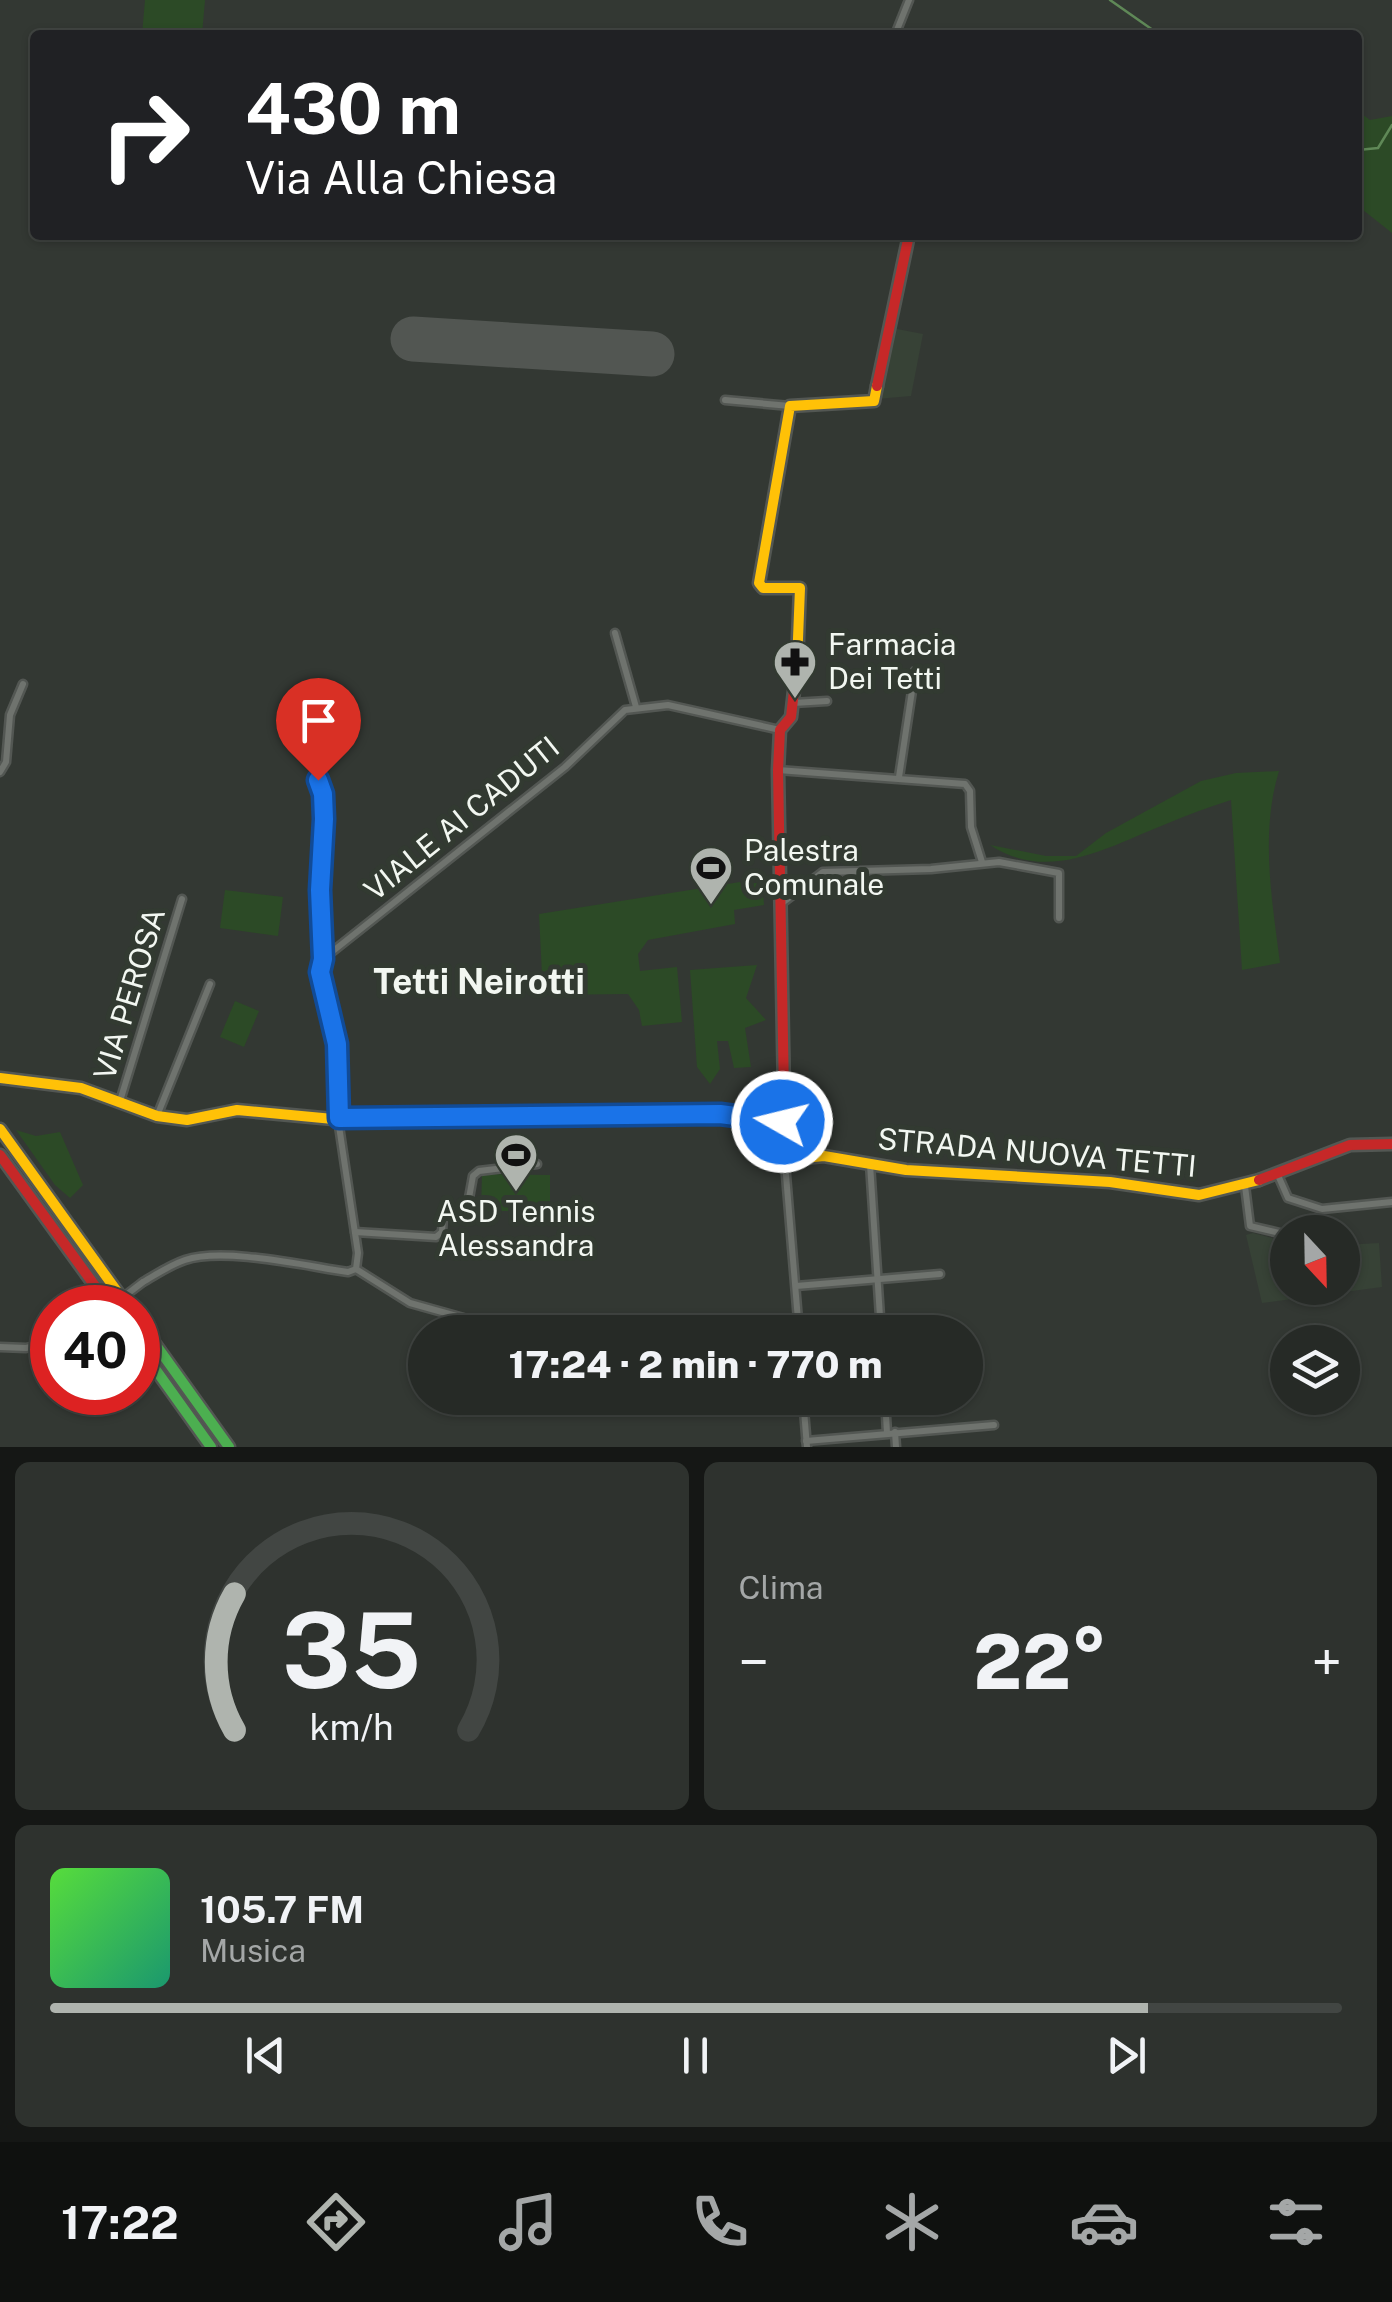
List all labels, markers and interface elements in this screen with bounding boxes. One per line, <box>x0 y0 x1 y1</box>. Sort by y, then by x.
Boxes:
text: 430 m <box>245 67 461 150</box>
icon: right <box>80 70 210 200</box>
text: Via Alla Chiesa <box>245 151 558 204</box>
place label: Farmacia Dei Tetti <box>828 626 956 696</box>
pharmacy icon: Farmacia Dei Tetti <box>772 639 818 700</box>
pin <box>276 678 361 781</box>
icon: arrive <box>291 693 346 748</box>
street label: VIALE AI CADUTI <box>357 729 566 908</box>
place label: Palestra Comunale <box>744 832 884 902</box>
sports icon: Palestra Comunale <box>688 845 734 906</box>
street label: VIA PEROSA <box>86 903 172 1084</box>
district label: Tetti Neirotti <box>373 961 585 1002</box>
position arrow <box>730 1070 834 1174</box>
street label: STRADA NUOVA TETTI <box>876 1120 1198 1184</box>
sports icon: ASD Tennis Alessandra <box>493 1132 539 1193</box>
place label: ASD Tennis Alessandra <box>437 1193 595 1263</box>
north arrow <box>1270 1215 1360 1305</box>
map controls <box>1270 1215 1360 1415</box>
speed limit sign: 40 <box>30 1285 160 1415</box>
button: layers <box>1270 1325 1360 1415</box>
text: 17:24 · 2 min · 770 m <box>509 1342 882 1387</box>
text: Clima <box>739 1569 824 1606</box>
text: 35 <box>282 1589 421 1711</box>
text: 22° <box>973 1618 1107 1706</box>
text: − <box>739 1630 769 1694</box>
text: + <box>1312 1630 1342 1694</box>
text: km/h <box>310 1706 394 1748</box>
text: 105.7 FM <box>200 1887 364 1932</box>
text: Musica <box>200 1932 306 1969</box>
icon: previous <box>238 2028 293 2083</box>
icon: pause <box>668 2028 723 2083</box>
icon: next <box>1099 2028 1154 2083</box>
icon: directions <box>301 2187 371 2257</box>
icon: music <box>493 2187 563 2257</box>
icon: phone <box>685 2187 755 2257</box>
icon: climate <box>877 2187 947 2257</box>
icon: car <box>1069 2187 1139 2257</box>
icon: filters <box>1261 2187 1331 2257</box>
text: 17:22 <box>61 2196 179 2249</box>

